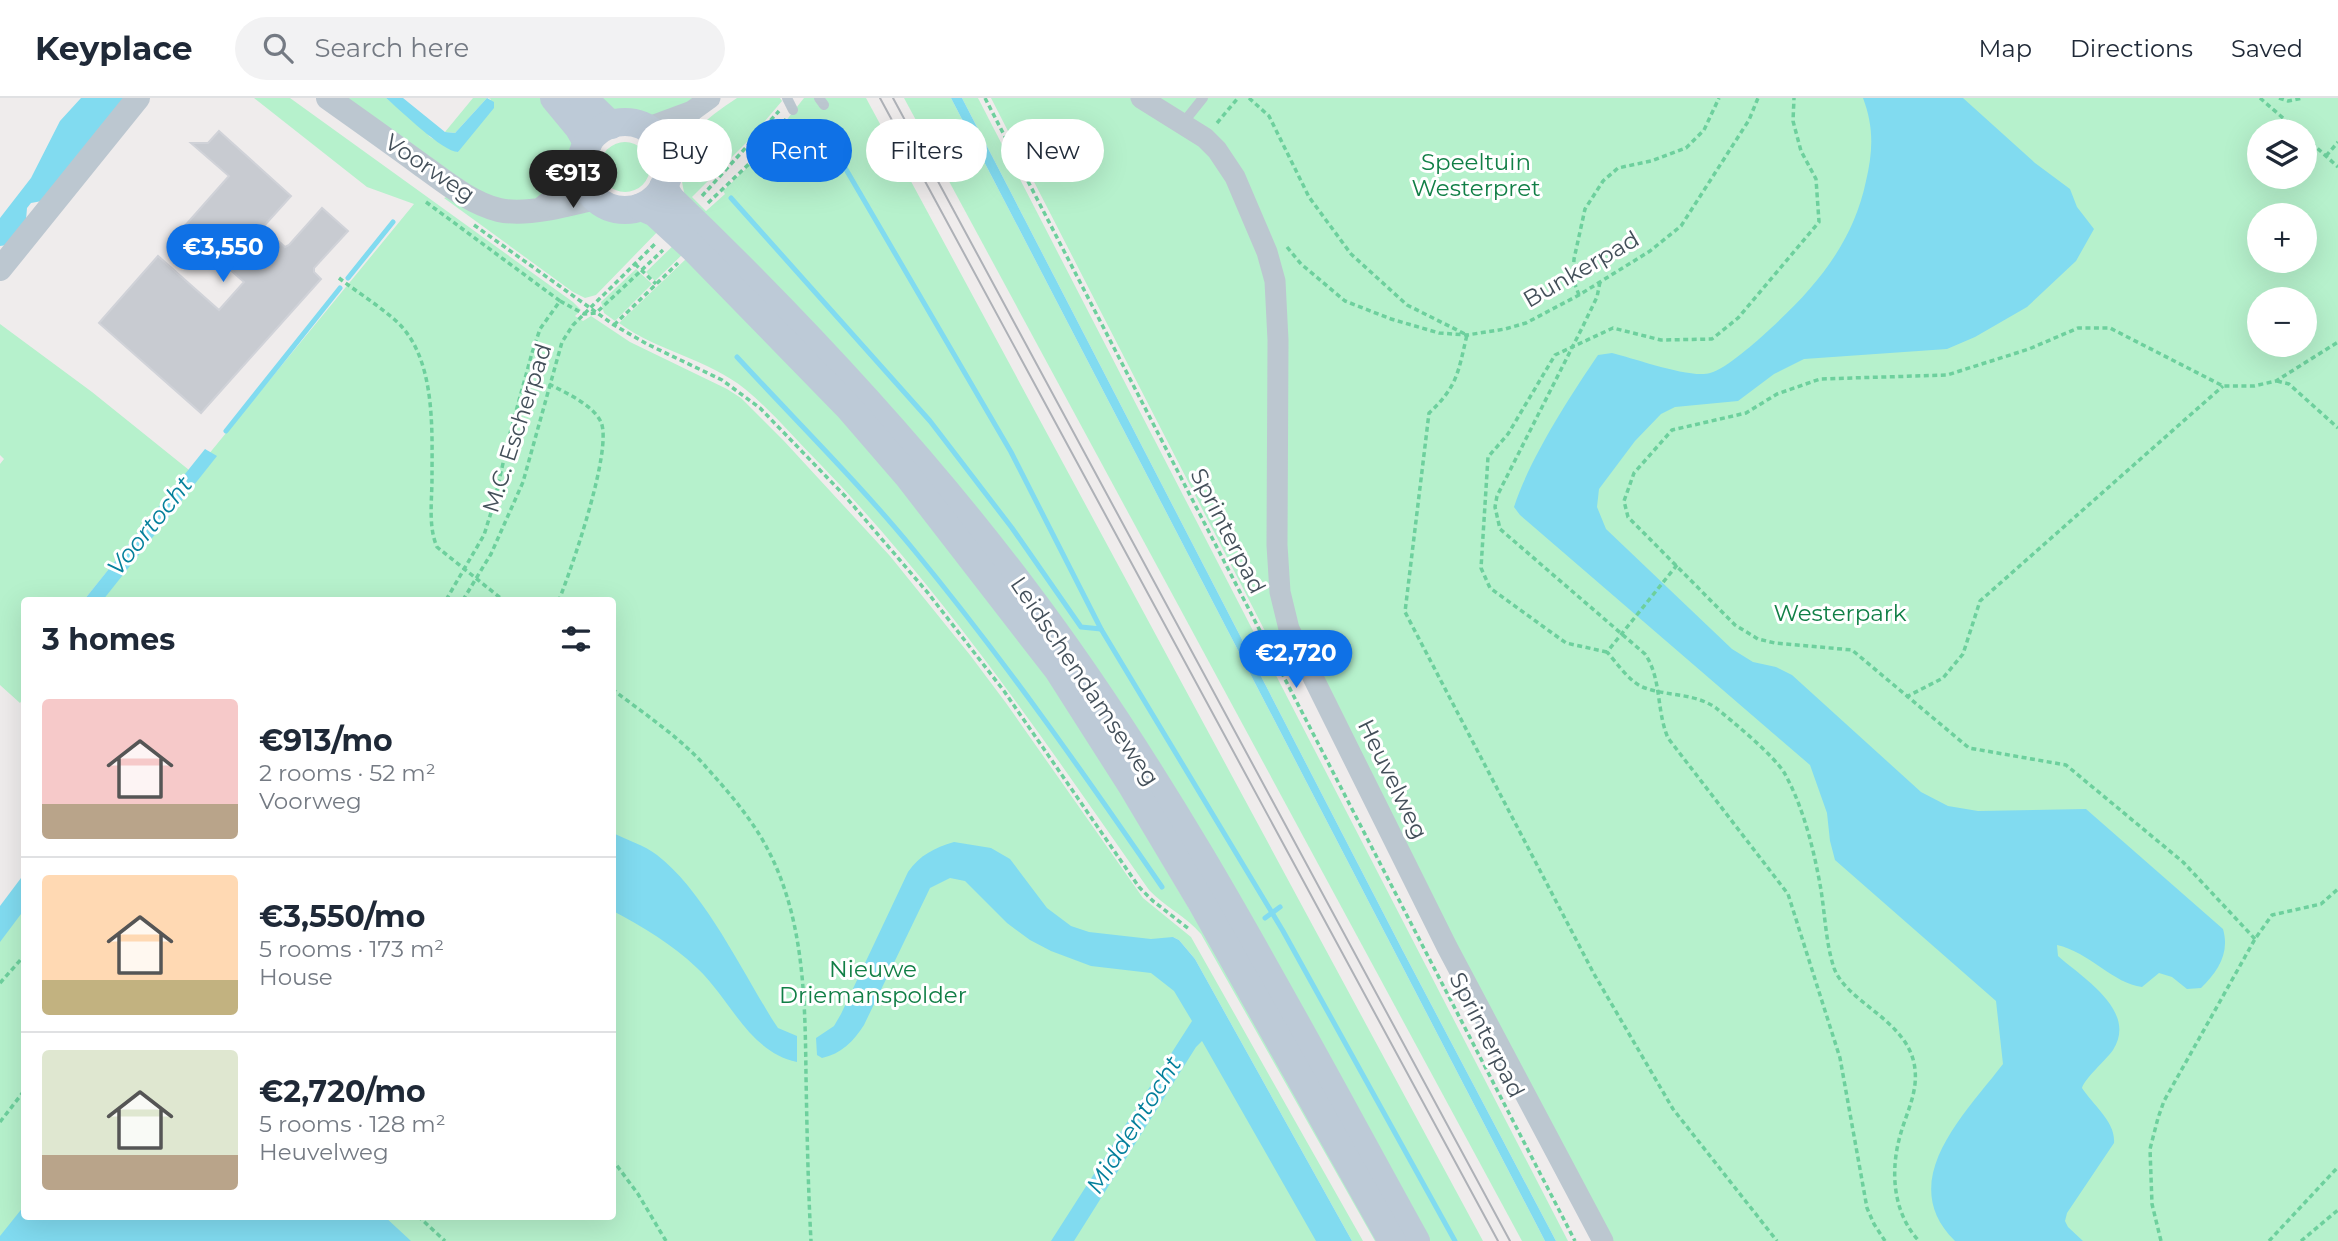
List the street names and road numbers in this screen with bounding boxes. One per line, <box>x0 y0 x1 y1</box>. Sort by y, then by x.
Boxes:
street label: Voorweg <box>380 128 480 208</box>
street label: Bunkerpad <box>1518 225 1644 313</box>
street label: M.C. Escherpad <box>476 340 558 516</box>
street label: Sprinterpad <box>1184 464 1272 598</box>
street label: Leidschendamseweg <box>1005 571 1165 791</box>
street label: Heuvelweg <box>1352 715 1434 843</box>
street label: Sprinterpad <box>1443 968 1531 1102</box>

